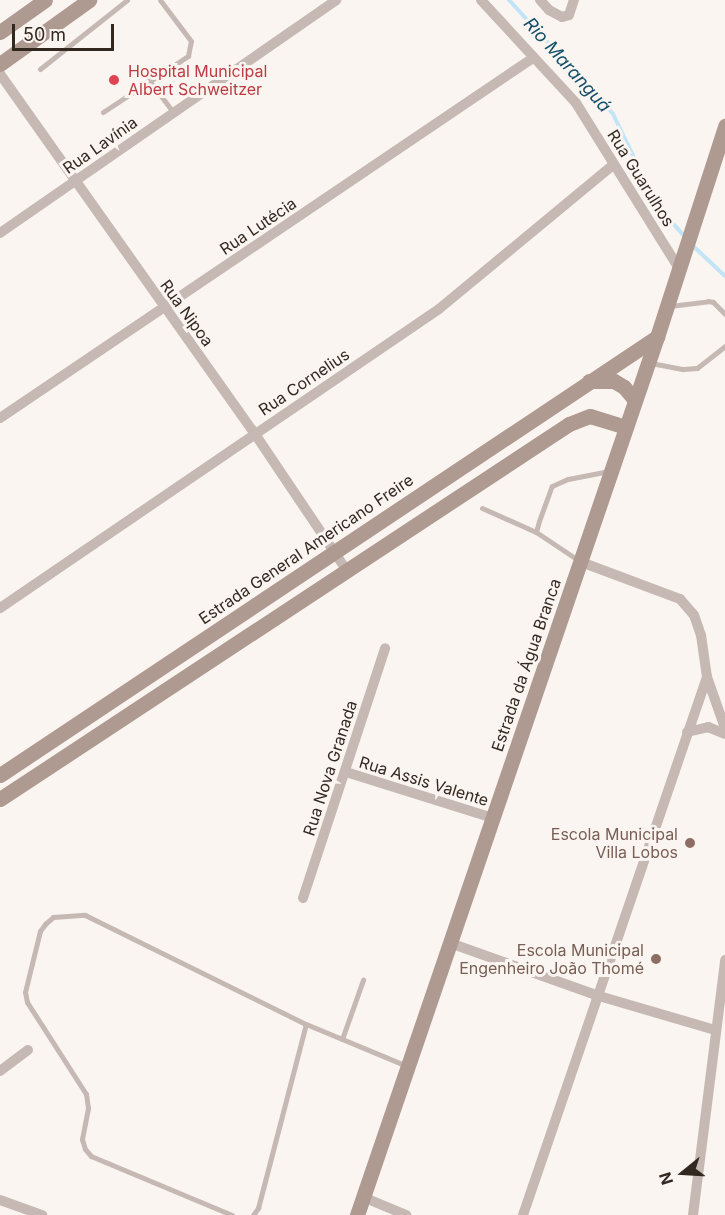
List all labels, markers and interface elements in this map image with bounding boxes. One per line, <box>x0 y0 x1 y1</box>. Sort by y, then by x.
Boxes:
scale bar <box>15 12 117 50</box>
water label: Rio Maranguá <box>519 13 615 117</box>
text: 50 m <box>23 24 66 45</box>
place label: Hospital Municipal Albert Schweitzer <box>128 61 267 99</box>
marker: Hospital Municipal Albert Schweitzer <box>105 71 123 89</box>
street label: Rua Lavínia <box>59 112 141 178</box>
street label: Rua Guarulhos <box>604 126 678 230</box>
street label: Rua Lutécia <box>216 193 300 259</box>
street label: Rua Nipoa <box>156 276 218 350</box>
street label: Rua Cornelius <box>255 345 353 419</box>
street label: Estrada General Americano Freire <box>195 470 417 628</box>
street label: Estrada da Água Branca <box>487 576 565 754</box>
street label: Rua Nova Granada <box>299 698 361 838</box>
street label: Rua Assis Valente <box>357 752 491 810</box>
place label: Escola Municipal Villa Lobos <box>551 824 678 862</box>
marker: Escola Municipal Villa Lobos <box>683 836 697 850</box>
place label: Escola Municipal Engenheiro João Thomé <box>459 940 644 978</box>
marker: Escola Municipal Engenheiro João Thomé <box>649 952 663 966</box>
north arrow <box>653 1143 713 1203</box>
text: N <box>654 1170 677 1187</box>

